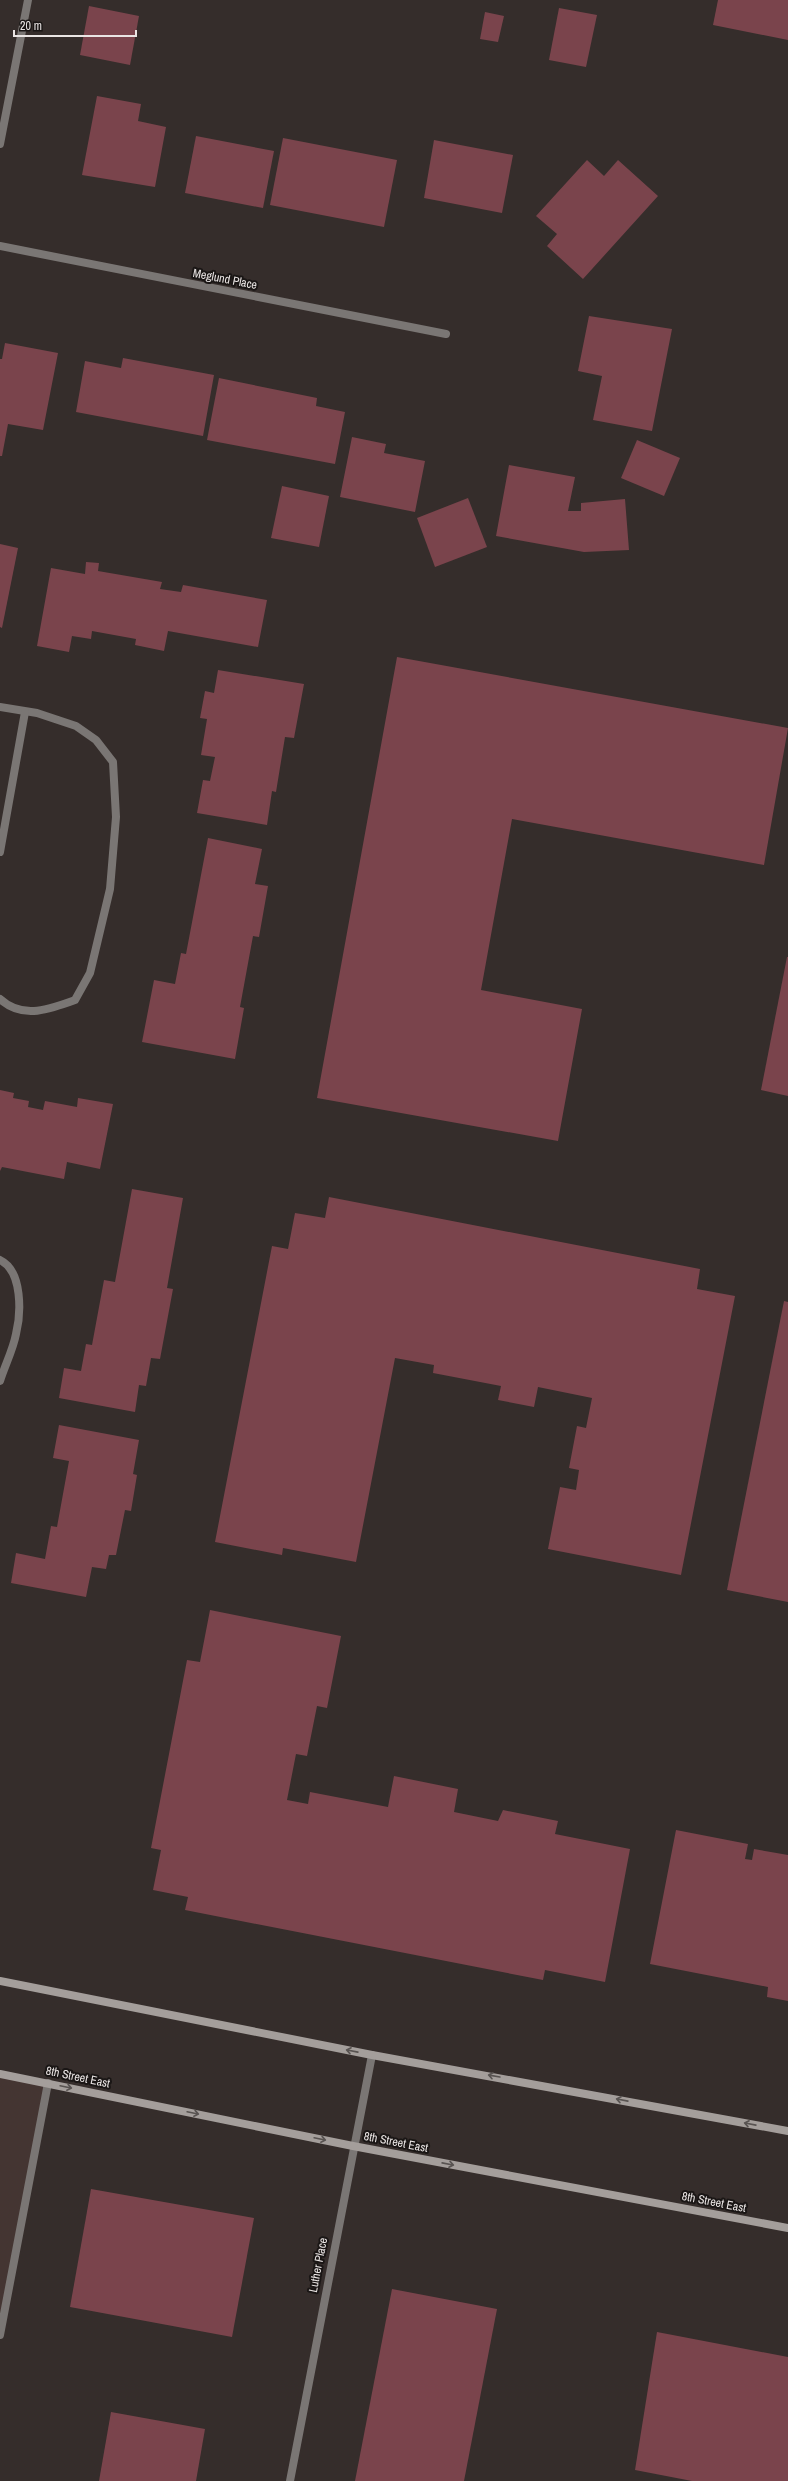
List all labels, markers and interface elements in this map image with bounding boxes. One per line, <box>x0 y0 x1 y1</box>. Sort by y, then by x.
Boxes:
scale bar <box>14 12 136 38</box>
text: 20 m <box>20 18 42 34</box>
street label: Meglund Place <box>192 265 258 293</box>
one-way arrow <box>346 2046 359 2054</box>
street label: 8th Street East <box>44 2062 112 2092</box>
one-way arrow <box>488 2072 501 2080</box>
one-way arrow <box>59 2083 72 2091</box>
one-way arrow <box>616 2095 629 2103</box>
one-way arrow <box>186 2109 199 2117</box>
one-way arrow <box>744 2120 757 2128</box>
street label: 8th Street East <box>363 2128 430 2156</box>
one-way arrow <box>314 2136 327 2144</box>
one-way arrow <box>441 2160 454 2168</box>
street label: 8th Street East <box>681 2188 748 2216</box>
street label: Luther Place <box>305 2236 331 2294</box>

